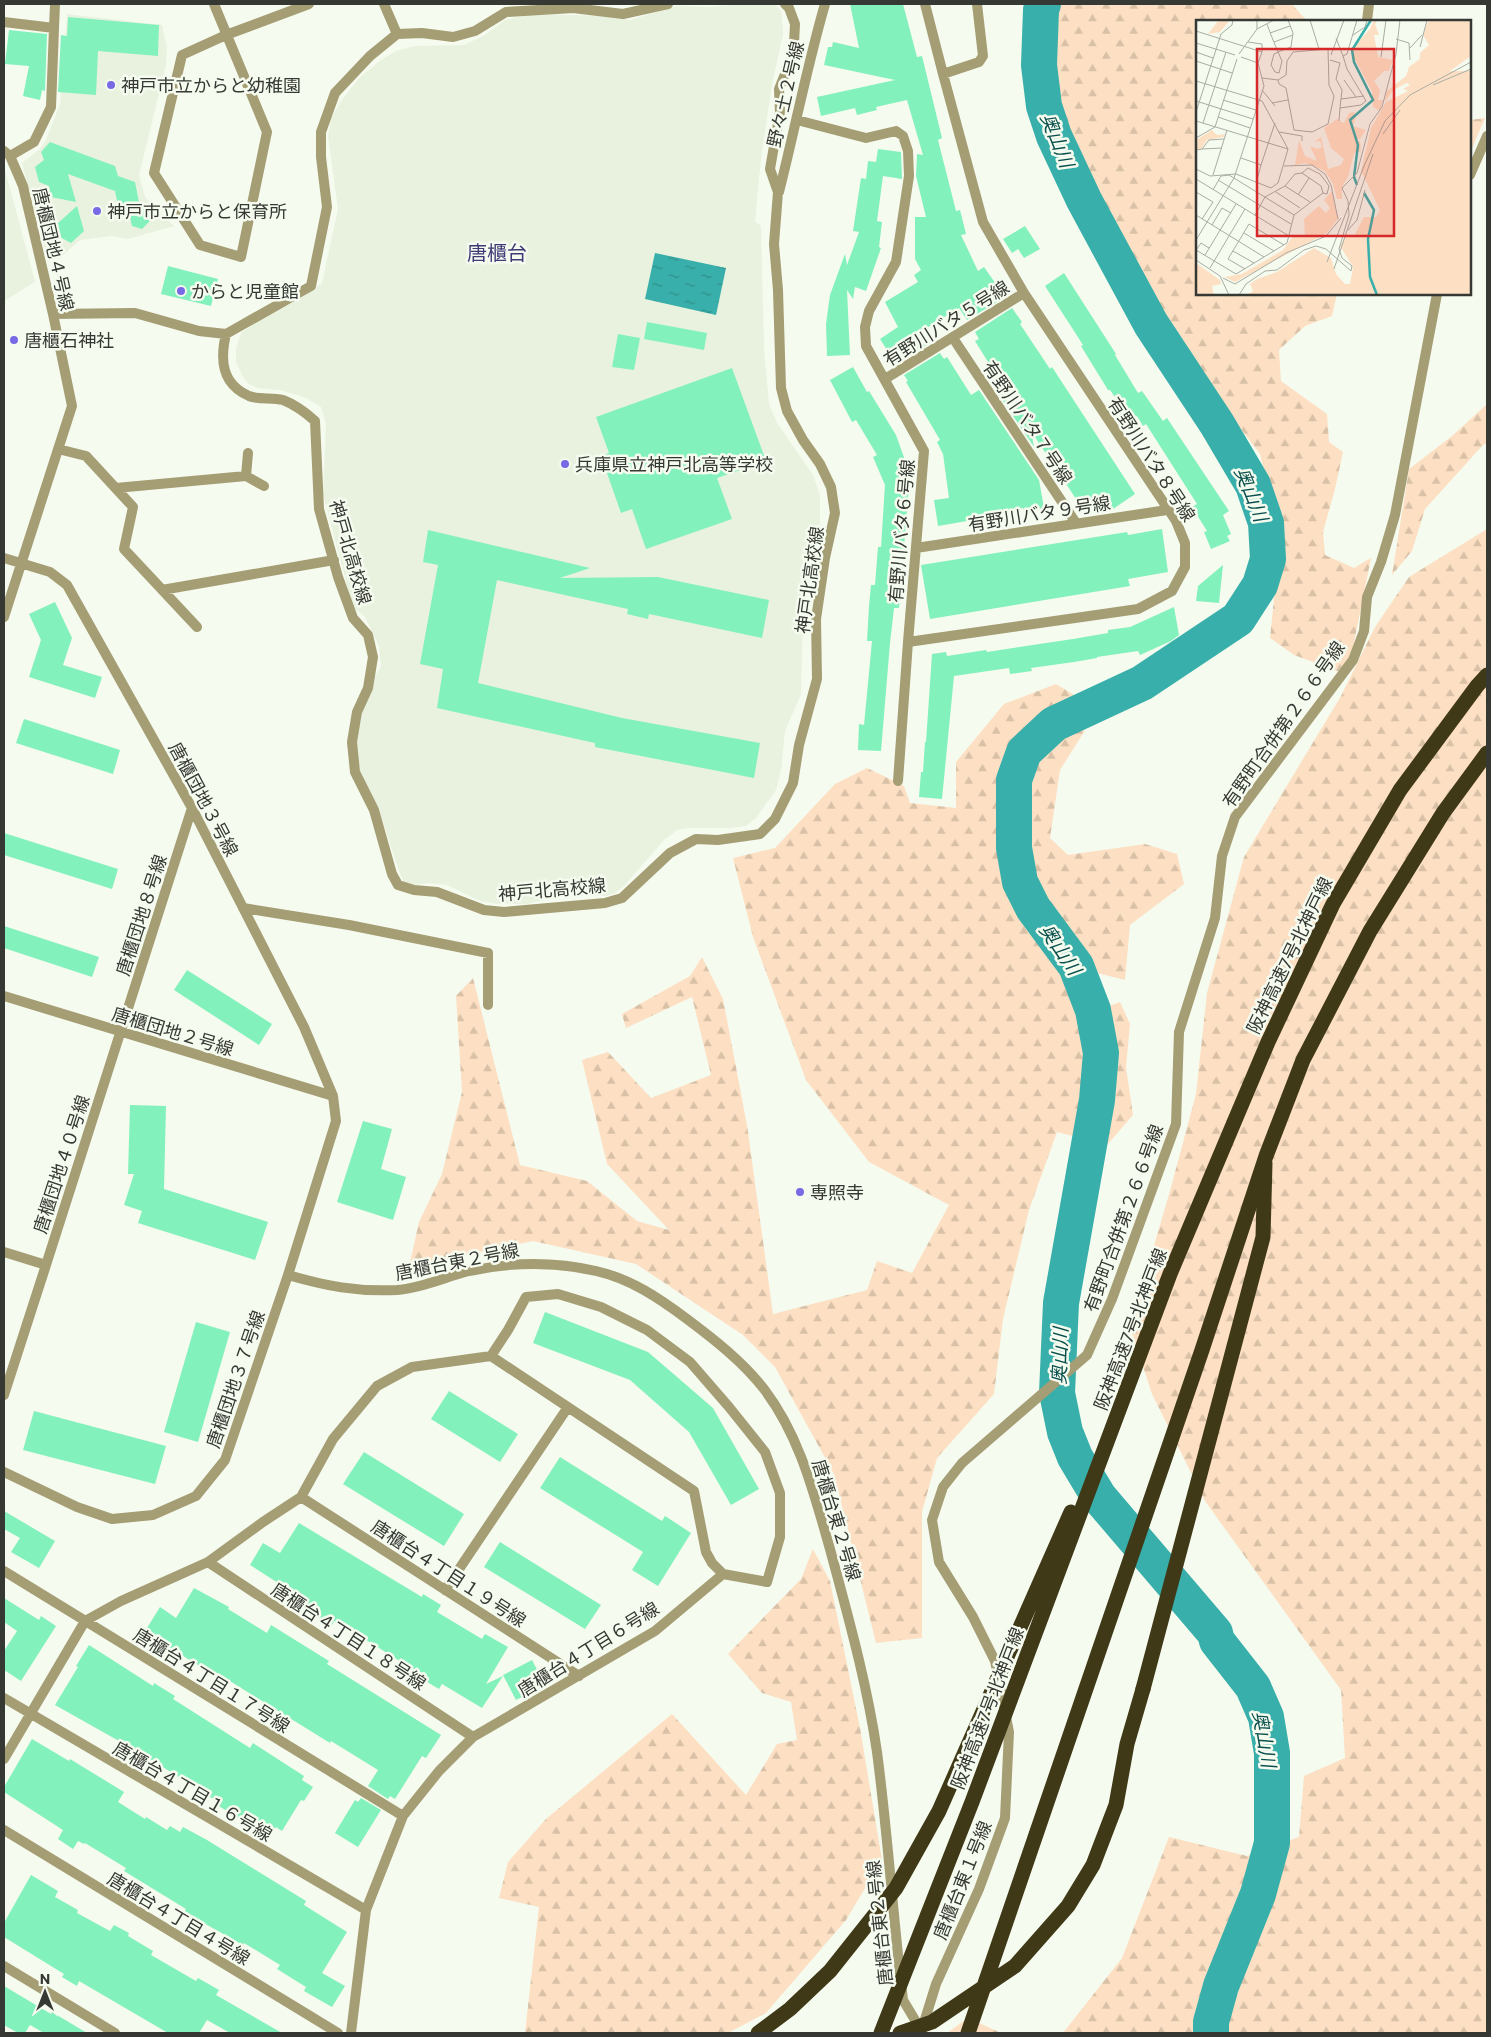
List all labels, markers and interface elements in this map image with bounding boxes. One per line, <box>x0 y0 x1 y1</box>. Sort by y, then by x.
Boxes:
inset map <box>1196 20 1471 295</box>
street label: 野々土２号線 <box>762 39 808 149</box>
place label: 神戸市立からと幼稚園 <box>121 74 301 96</box>
marker: 神戸市立からと幼稚園 <box>105 79 117 91</box>
water label: 奥山川 <box>1037 109 1080 173</box>
street label: 唐櫃団地４号線 <box>29 185 79 313</box>
place label: 神戸市立からと保育所 <box>107 200 287 222</box>
marker: 神戸市立からと保育所 <box>91 205 103 217</box>
district label: 唐櫃台 <box>467 240 527 264</box>
street label: 有野川バタ５号線 <box>879 276 1013 370</box>
place label: からと児童館 <box>191 280 299 302</box>
marker: からと児童館 <box>175 285 187 297</box>
place label: 唐櫃石神社 <box>24 329 114 351</box>
marker: 唐櫃石神社 <box>8 334 20 346</box>
street label: 有野川バタ７号線 <box>979 356 1077 488</box>
street label: 有野川バタ８号線 <box>1104 393 1200 525</box>
place label: 兵庫県立神戸北高等学校 <box>575 453 773 475</box>
marker: 兵庫県立神戸北高等学校 <box>559 458 571 470</box>
street label: 有野川バタ６号線 <box>884 458 918 604</box>
water label: 奥山川 <box>1231 463 1274 527</box>
street label: 有野川バタ９号線 <box>966 491 1112 535</box>
street label: 神戸北高校線 <box>326 497 376 607</box>
street label: 神戸北高校線 <box>791 525 827 635</box>
street label: 有野町合併第２６６号線 <box>1217 637 1349 811</box>
street label: 唐櫃団地３号線 <box>165 738 243 860</box>
street label: 唐櫃団地８号線 <box>111 852 171 978</box>
street label: 神戸北高校線 <box>497 873 607 905</box>
street label: 阪神高速7号北神戸線 <box>1242 873 1336 1037</box>
water label: 奥山川 <box>1036 919 1088 981</box>
street label: 唐櫃団地２号線 <box>110 1002 236 1060</box>
street label: 唐櫃団地４０号線 <box>28 1092 94 1236</box>
street label: 有野町合併第２６６号線 <box>1079 1121 1167 1315</box>
place label: 専照寺 <box>810 1181 864 1203</box>
marker: 専照寺 <box>794 1186 806 1198</box>
street label: 唐櫃台東２号線 <box>393 1238 521 1284</box>
street label: 阪神高速7号北神戸線 <box>1089 1245 1171 1413</box>
street label: 唐櫃団地３７号線 <box>201 1307 269 1451</box>
water label: 奥山川 <box>1047 1325 1072 1385</box>
street label: 唐櫃台東２号線 <box>808 1457 866 1583</box>
street label: 唐櫃台４丁目１９号線 <box>368 1515 530 1631</box>
street label: 唐櫃台４丁目１８号線 <box>268 1578 430 1694</box>
street label: 唐櫃台４丁目６号線 <box>513 1597 663 1701</box>
street label: 唐櫃台４丁目１７号線 <box>130 1623 294 1737</box>
street label: 阪神高速7号北神戸線 <box>946 1624 1028 1792</box>
water label: 奥山川 <box>1249 1709 1282 1771</box>
street label: 唐櫃台４丁目１６号線 <box>110 1736 276 1846</box>
street label: 唐櫃台東１号線 <box>928 1817 996 1943</box>
street label: 唐櫃台東２号線 <box>861 1859 897 1987</box>
street label: 唐櫃台４丁目４号線 <box>104 1867 254 1969</box>
north arrow <box>20 1967 70 2017</box>
text: N <box>40 1970 50 1987</box>

